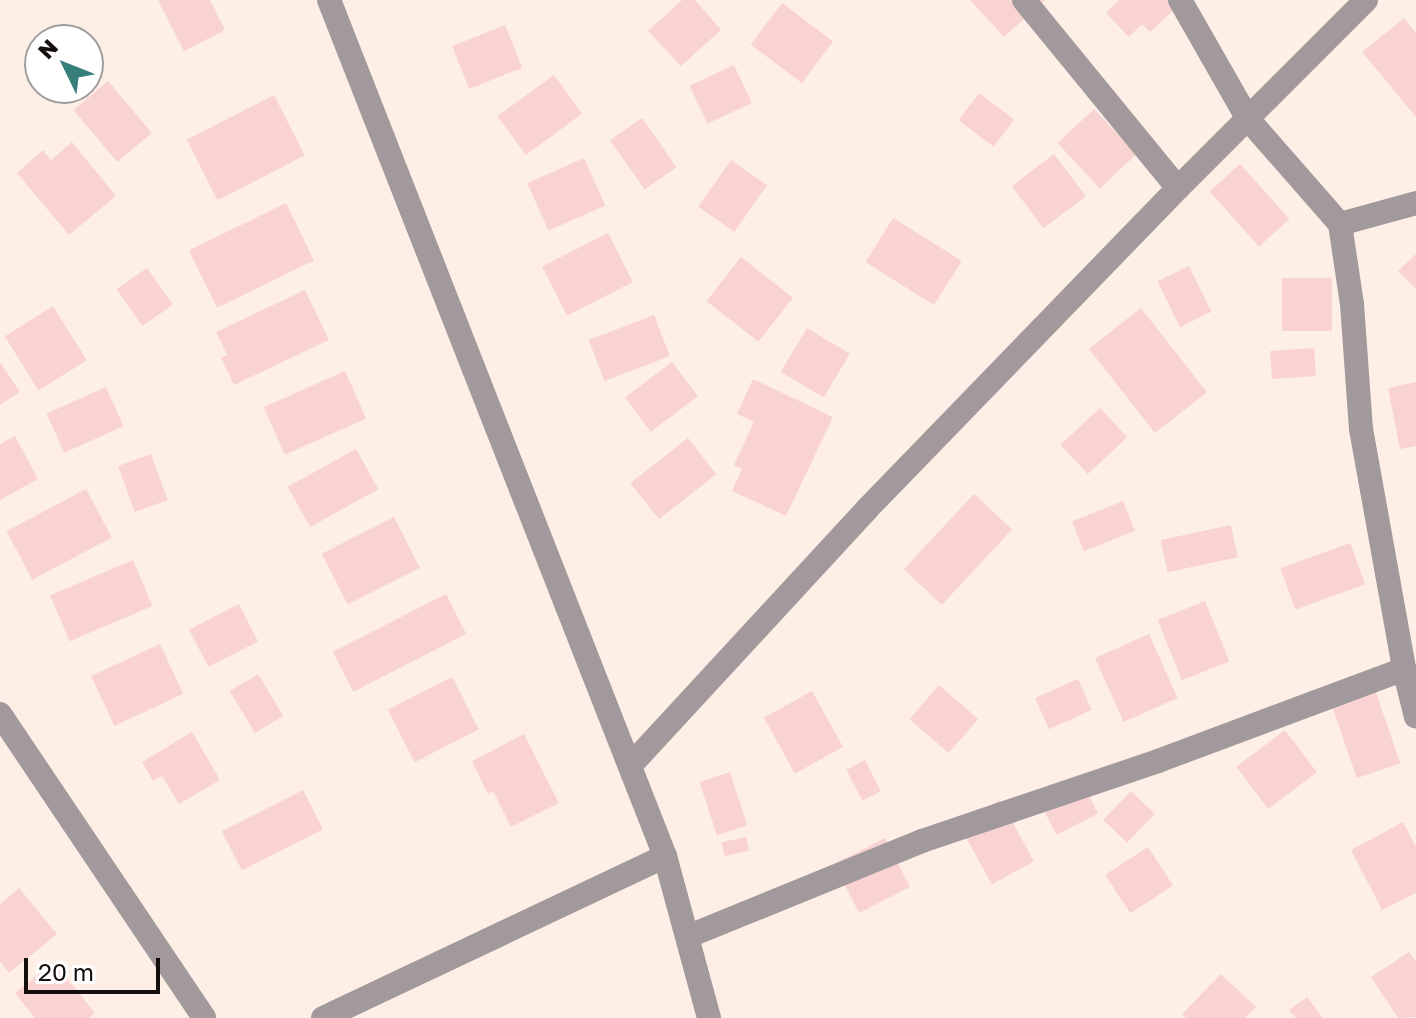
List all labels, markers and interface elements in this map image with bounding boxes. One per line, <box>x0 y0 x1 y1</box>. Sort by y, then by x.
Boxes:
north arrow <box>24 24 104 104</box>
text: N <box>32 33 63 64</box>
scale bar <box>28 942 164 992</box>
text: 20 m <box>38 957 94 986</box>

